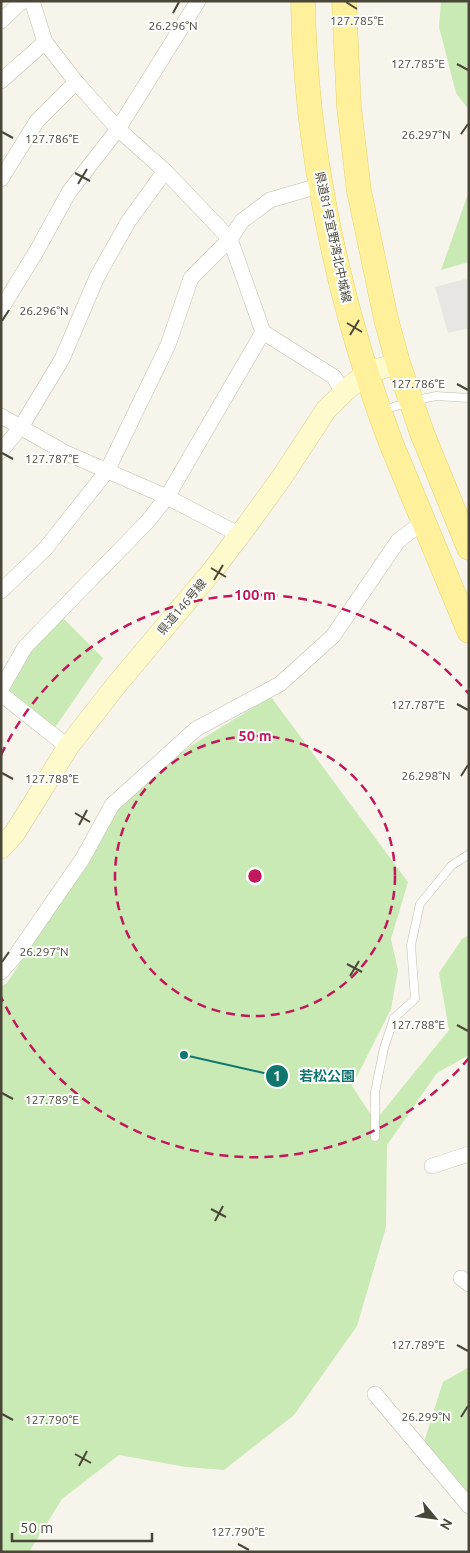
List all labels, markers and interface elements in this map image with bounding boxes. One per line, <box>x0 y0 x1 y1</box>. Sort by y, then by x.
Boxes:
text: 127.785°E <box>330 14 384 27</box>
text: 26.296°N <box>148 19 198 32</box>
text: 127.785°E <box>391 57 445 70</box>
text: 26.297°N <box>401 128 451 141</box>
text: 127.786°E <box>25 132 79 145</box>
street label: 県道81号宜野湾北中城線 <box>313 170 354 304</box>
text: 26.296°N <box>19 304 69 317</box>
text: 127.786°E <box>391 377 445 390</box>
text: 127.787°E <box>25 452 79 465</box>
street label: 県道146号線 <box>155 576 209 637</box>
text: 100 m <box>234 586 276 603</box>
text: 127.787°E <box>391 698 445 711</box>
text: 50 m <box>238 727 272 744</box>
text: 26.298°N <box>401 769 451 782</box>
text: 127.788°E <box>25 772 79 785</box>
centre of rings <box>246 867 264 885</box>
text: 26.297°N <box>19 945 69 958</box>
text: 127.788°E <box>391 1018 445 1031</box>
callout: 若松公園 <box>264 1061 365 1090</box>
text: 1 <box>273 1067 281 1084</box>
text: 若松公園 <box>299 1068 355 1084</box>
text: 127.789°E <box>25 1093 79 1106</box>
text: 127.789°E <box>391 1338 445 1351</box>
text: 26.299°N <box>401 1410 451 1423</box>
text: 127.790°E <box>25 1413 79 1426</box>
north arrow <box>410 1493 460 1543</box>
scale bar <box>12 1510 152 1542</box>
text: N <box>437 1516 456 1533</box>
text: 50 m <box>20 1519 53 1536</box>
text: 127.790°E <box>211 1525 265 1538</box>

